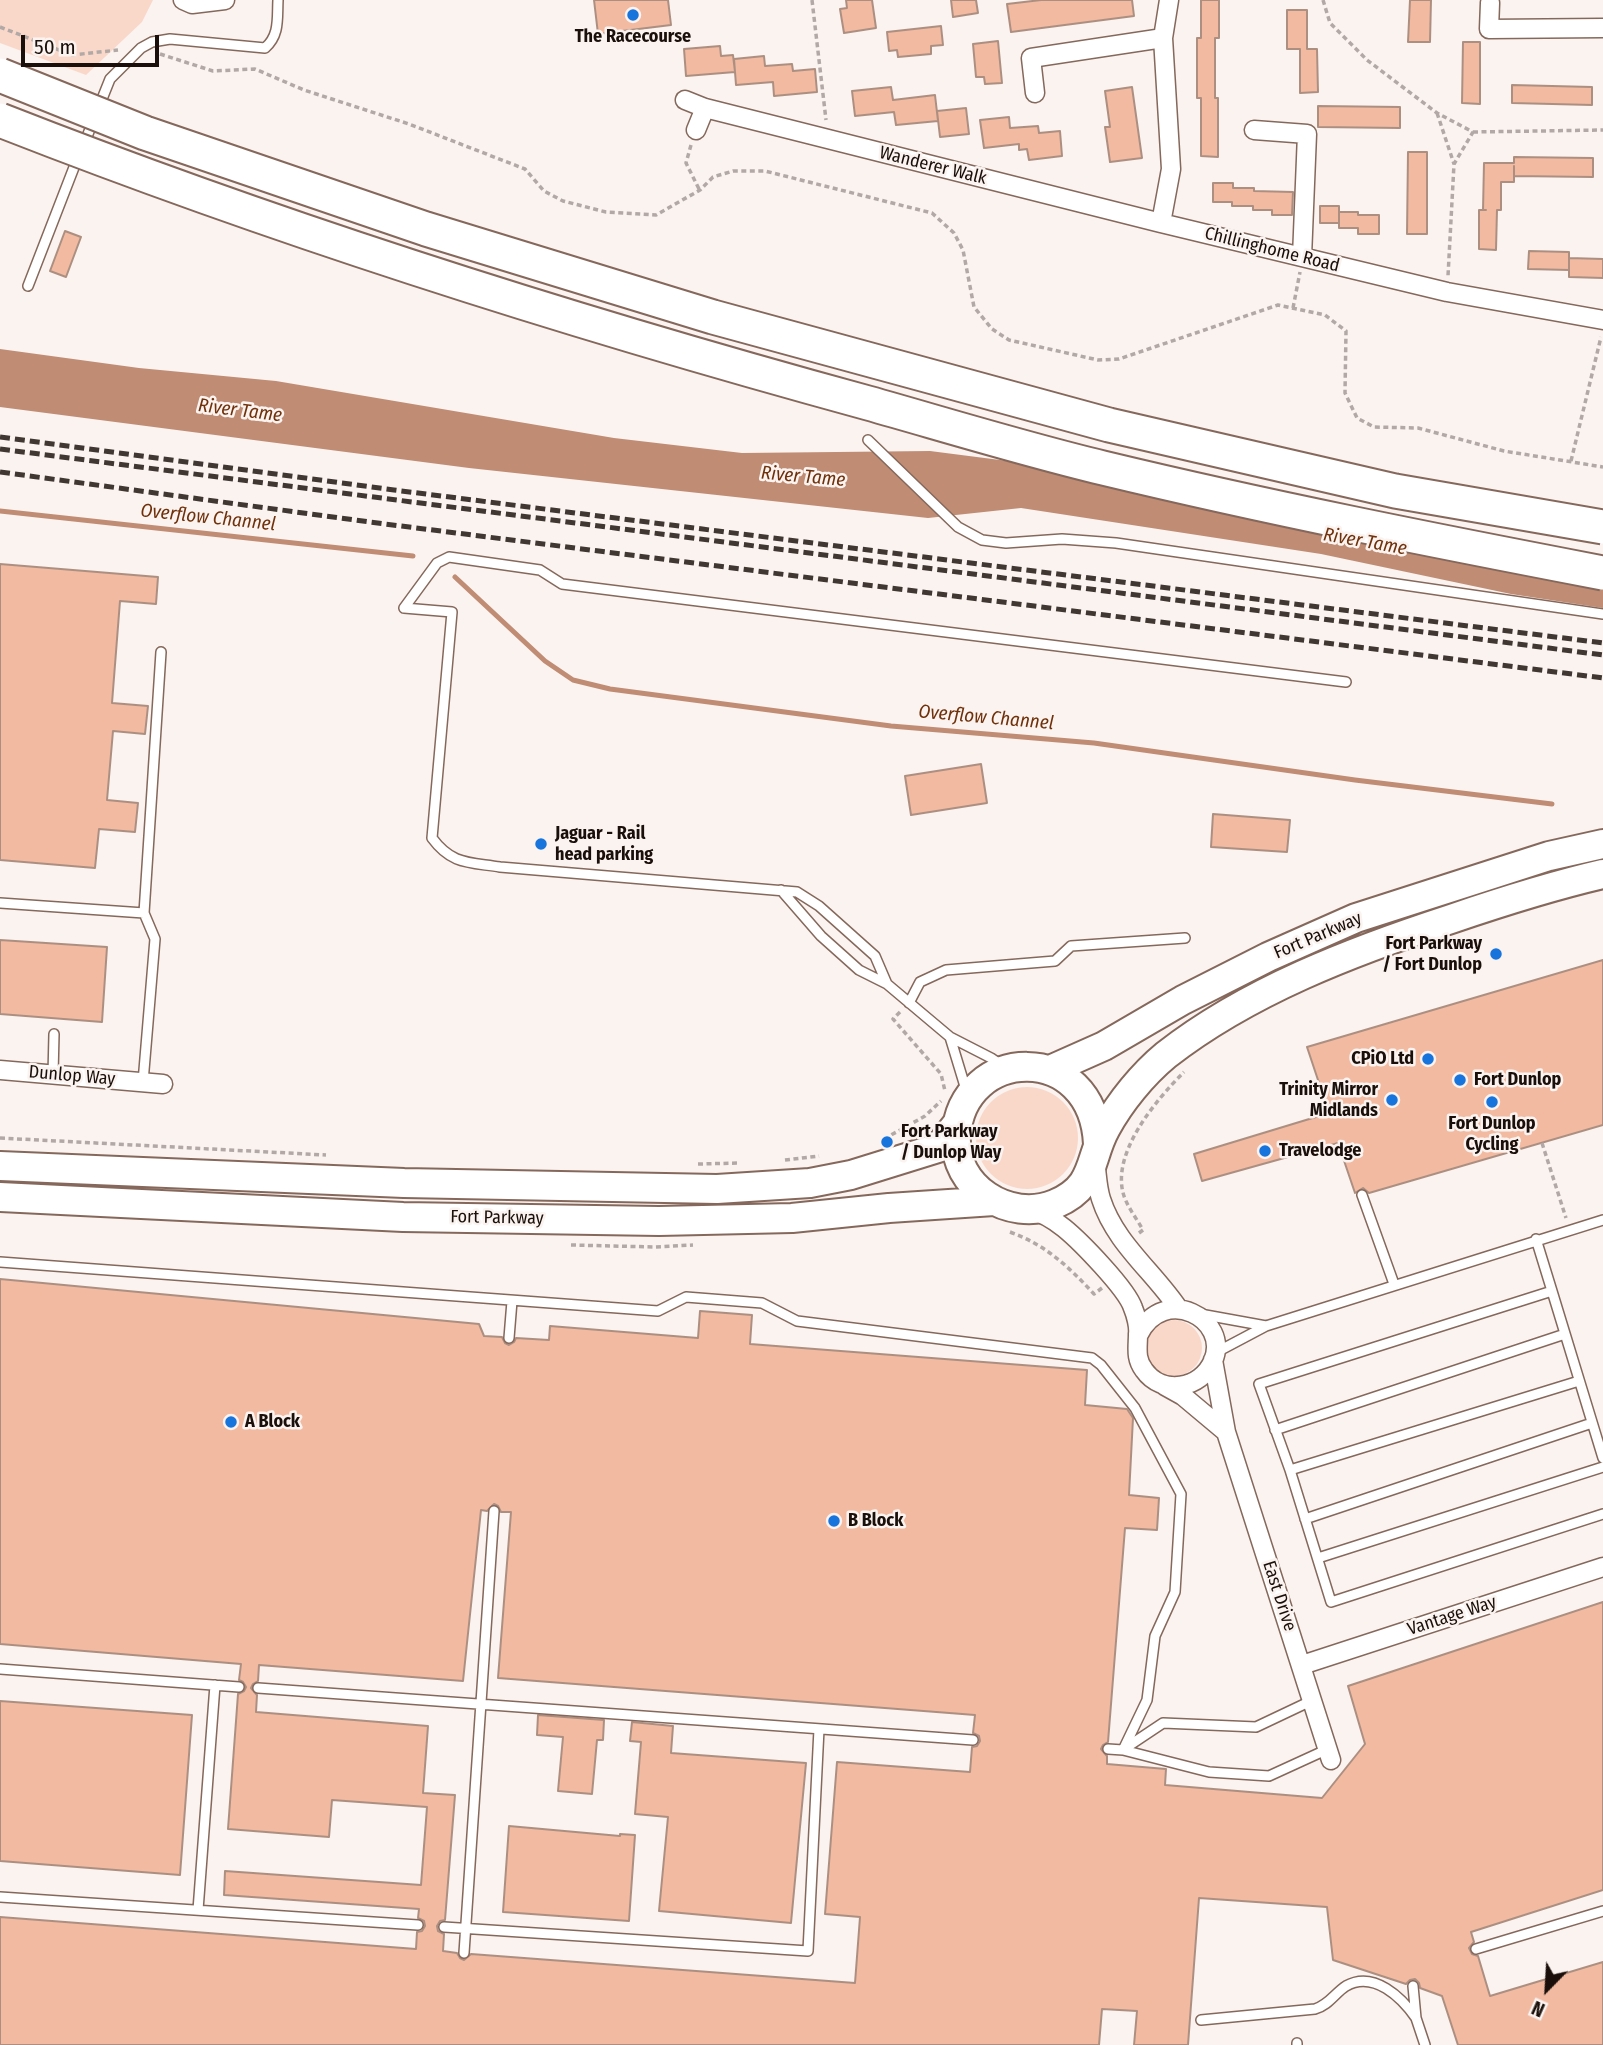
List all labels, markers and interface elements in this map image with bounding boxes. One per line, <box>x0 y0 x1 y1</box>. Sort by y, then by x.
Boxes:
marker: The Racecourse <box>625 7 641 23</box>
scale bar <box>24 21 163 65</box>
place label: The Racecourse <box>575 26 691 48</box>
text: 50 m <box>34 34 76 60</box>
street label: Wanderer Walk <box>877 142 989 190</box>
street label: Chillinghome Road <box>1202 223 1342 277</box>
water label: River Tame <box>197 395 283 427</box>
water label: River Tame <box>760 462 846 492</box>
water label: Overflow Channel <box>139 500 277 536</box>
water label: River Tame <box>1321 523 1409 561</box>
water label: Overflow Channel <box>917 701 1055 735</box>
place label: Jaguar - Rail head parking <box>555 823 653 866</box>
marker: Jaguar - Rail head parking <box>533 836 549 852</box>
street label: Fort Parkway <box>1271 908 1365 964</box>
place label: Fort Parkway / Fort Dunlop <box>1383 933 1482 976</box>
marker: Fort Parkway / Fort Dunlop <box>1488 946 1504 962</box>
place label: CPiO Ltd <box>1351 1048 1414 1070</box>
marker: CPiO Ltd <box>1420 1051 1436 1067</box>
street label: Dunlop Way <box>28 1061 116 1091</box>
place label: Fort Dunlop <box>1474 1069 1561 1091</box>
marker: Fort Dunlop <box>1452 1072 1468 1088</box>
place label: Trinity Mirror Midlands <box>1279 1079 1378 1122</box>
marker: Trinity Mirror Midlands <box>1384 1092 1400 1108</box>
marker: Fort Dunlop Cycling <box>1484 1094 1500 1110</box>
place label: Fort Dunlop Cycling <box>1448 1113 1536 1156</box>
place label: Fort Parkway / Dunlop Way <box>901 1121 1001 1164</box>
marker: Fort Parkway / Dunlop Way <box>879 1134 895 1150</box>
place label: Travelodge <box>1279 1140 1361 1162</box>
marker: Travelodge <box>1257 1143 1273 1159</box>
street label: Fort Parkway <box>450 1206 544 1230</box>
place label: A Block <box>245 1411 300 1433</box>
marker: A Block <box>223 1414 239 1430</box>
place label: B Block <box>848 1510 903 1532</box>
marker: B Block <box>826 1513 842 1529</box>
street label: East Drive <box>1257 1558 1301 1634</box>
street label: Vantage Way <box>1405 1592 1499 1640</box>
north arrow <box>1512 1954 1582 2024</box>
text: N <box>1528 1996 1548 2021</box>

